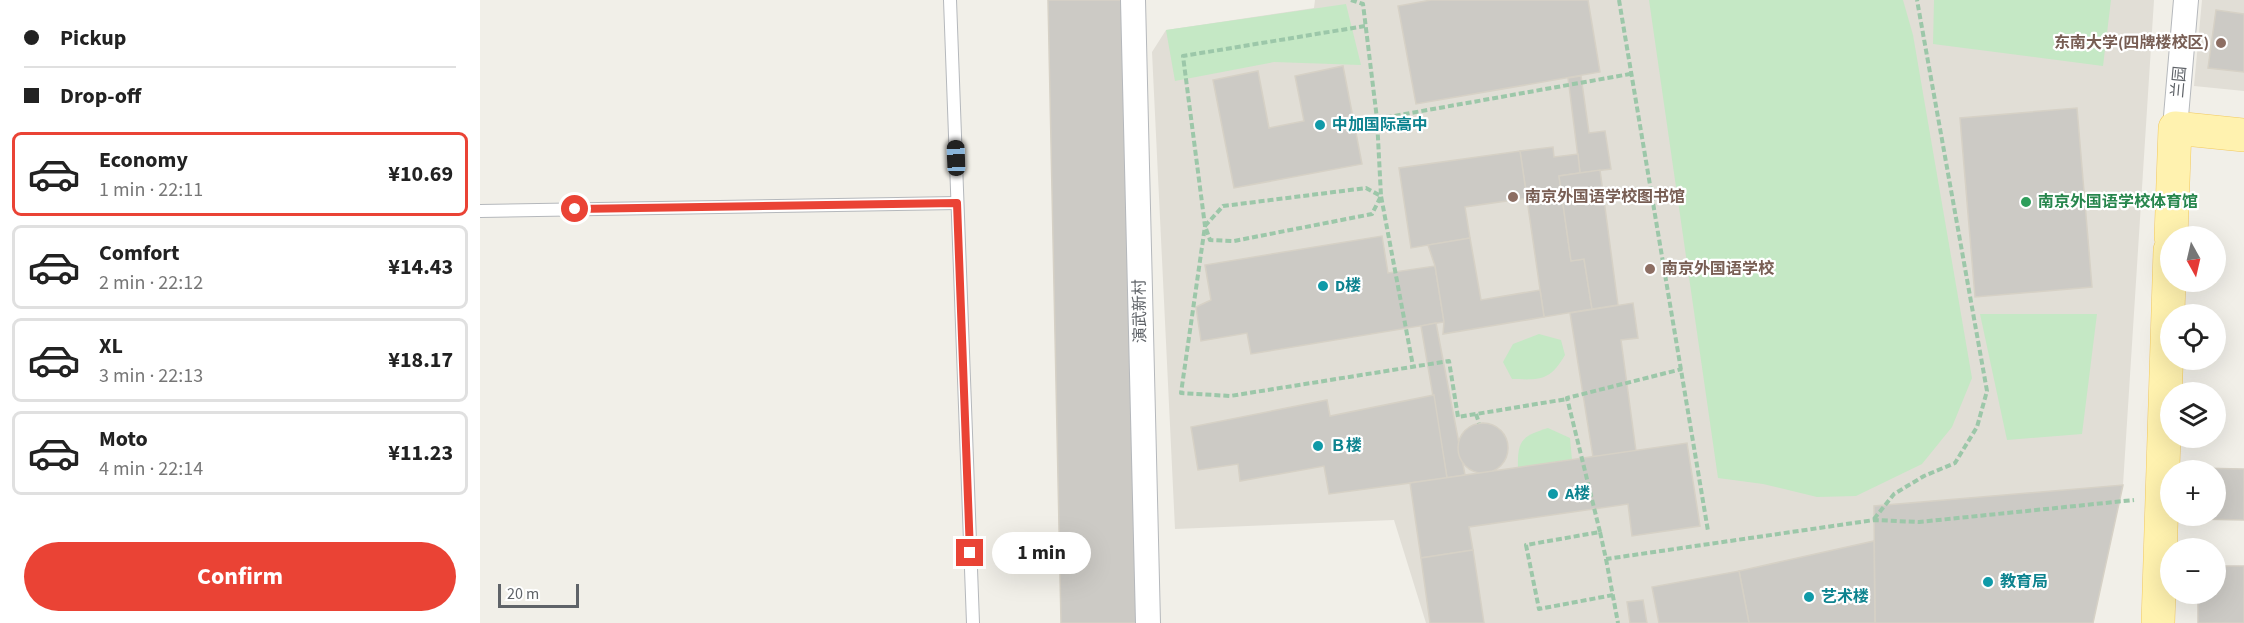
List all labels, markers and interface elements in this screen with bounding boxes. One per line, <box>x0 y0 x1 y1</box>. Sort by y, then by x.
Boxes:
text: Pickup <box>60 22 126 54</box>
place label: 东南大学(四牌楼校区) <box>2054 32 2209 54</box>
marker: 东南大学(四牌楼校区) <box>2214 36 2228 50</box>
street label: 兰园 <box>2167 65 2191 99</box>
text: Drop-off <box>60 80 141 112</box>
place label: 中加国际高中 <box>1332 114 1428 136</box>
marker: 中加国际高中 <box>1313 118 1327 132</box>
car <box>946 140 966 176</box>
text: Economy <box>99 144 188 176</box>
icon: car <box>27 147 81 201</box>
text: ¥10.69 <box>388 158 453 190</box>
text: 1 min · 22:11 <box>99 176 203 204</box>
place label: 南京外国语学校图书馆 <box>1525 186 1685 208</box>
marker: 南京外国语学校图书馆 <box>1506 190 1520 204</box>
place label: 南京外国语学校体育馆 <box>2038 191 2198 213</box>
route start <box>561 195 588 222</box>
marker: 南京外国语学校体育馆 <box>2019 195 2033 209</box>
north arrow <box>2160 226 2226 292</box>
map controls <box>2160 226 2226 604</box>
text: Comfort <box>99 237 180 269</box>
icon: car <box>27 240 81 294</box>
text: ¥14.43 <box>388 251 453 283</box>
place label: 南京外国语学校 <box>1662 258 1775 280</box>
marker: 南京外国语学校 <box>1643 262 1657 276</box>
text: 2 min · 22:12 <box>99 269 203 297</box>
place label: D楼 <box>1335 275 1361 297</box>
street label: 演武新村 <box>1128 279 1152 343</box>
marker: D楼 <box>1316 279 1330 293</box>
button: locate <box>2160 304 2226 370</box>
text: XL <box>99 330 123 362</box>
icon: car <box>27 333 81 387</box>
text: ¥18.17 <box>388 344 453 376</box>
text: 3 min · 22:13 <box>99 362 203 390</box>
button: layers <box>2160 382 2226 448</box>
text: Moto <box>99 423 148 455</box>
icon: car <box>27 426 81 480</box>
place label: Ｂ楼 <box>1330 435 1362 457</box>
text: ¥11.23 <box>388 437 453 469</box>
marker: Ｂ楼 <box>1311 439 1325 453</box>
text: 4 min · 22:14 <box>99 455 203 483</box>
button: + <box>2160 460 2226 526</box>
place label: A楼 <box>1564 483 1590 505</box>
marker: A楼 <box>1546 487 1560 501</box>
callout: 1 min <box>991 532 1090 574</box>
button: − <box>2160 538 2226 604</box>
route end <box>956 539 983 566</box>
text: 1 min <box>1017 539 1066 567</box>
button: Confirm <box>24 542 456 611</box>
place label: 教育局 <box>2000 571 2048 593</box>
marker: 教育局 <box>1981 575 1995 589</box>
scale bar <box>498 581 579 608</box>
text: 20 m <box>507 583 539 605</box>
place label: 艺术楼 <box>1821 586 1869 608</box>
marker: 艺术楼 <box>1802 590 1816 604</box>

